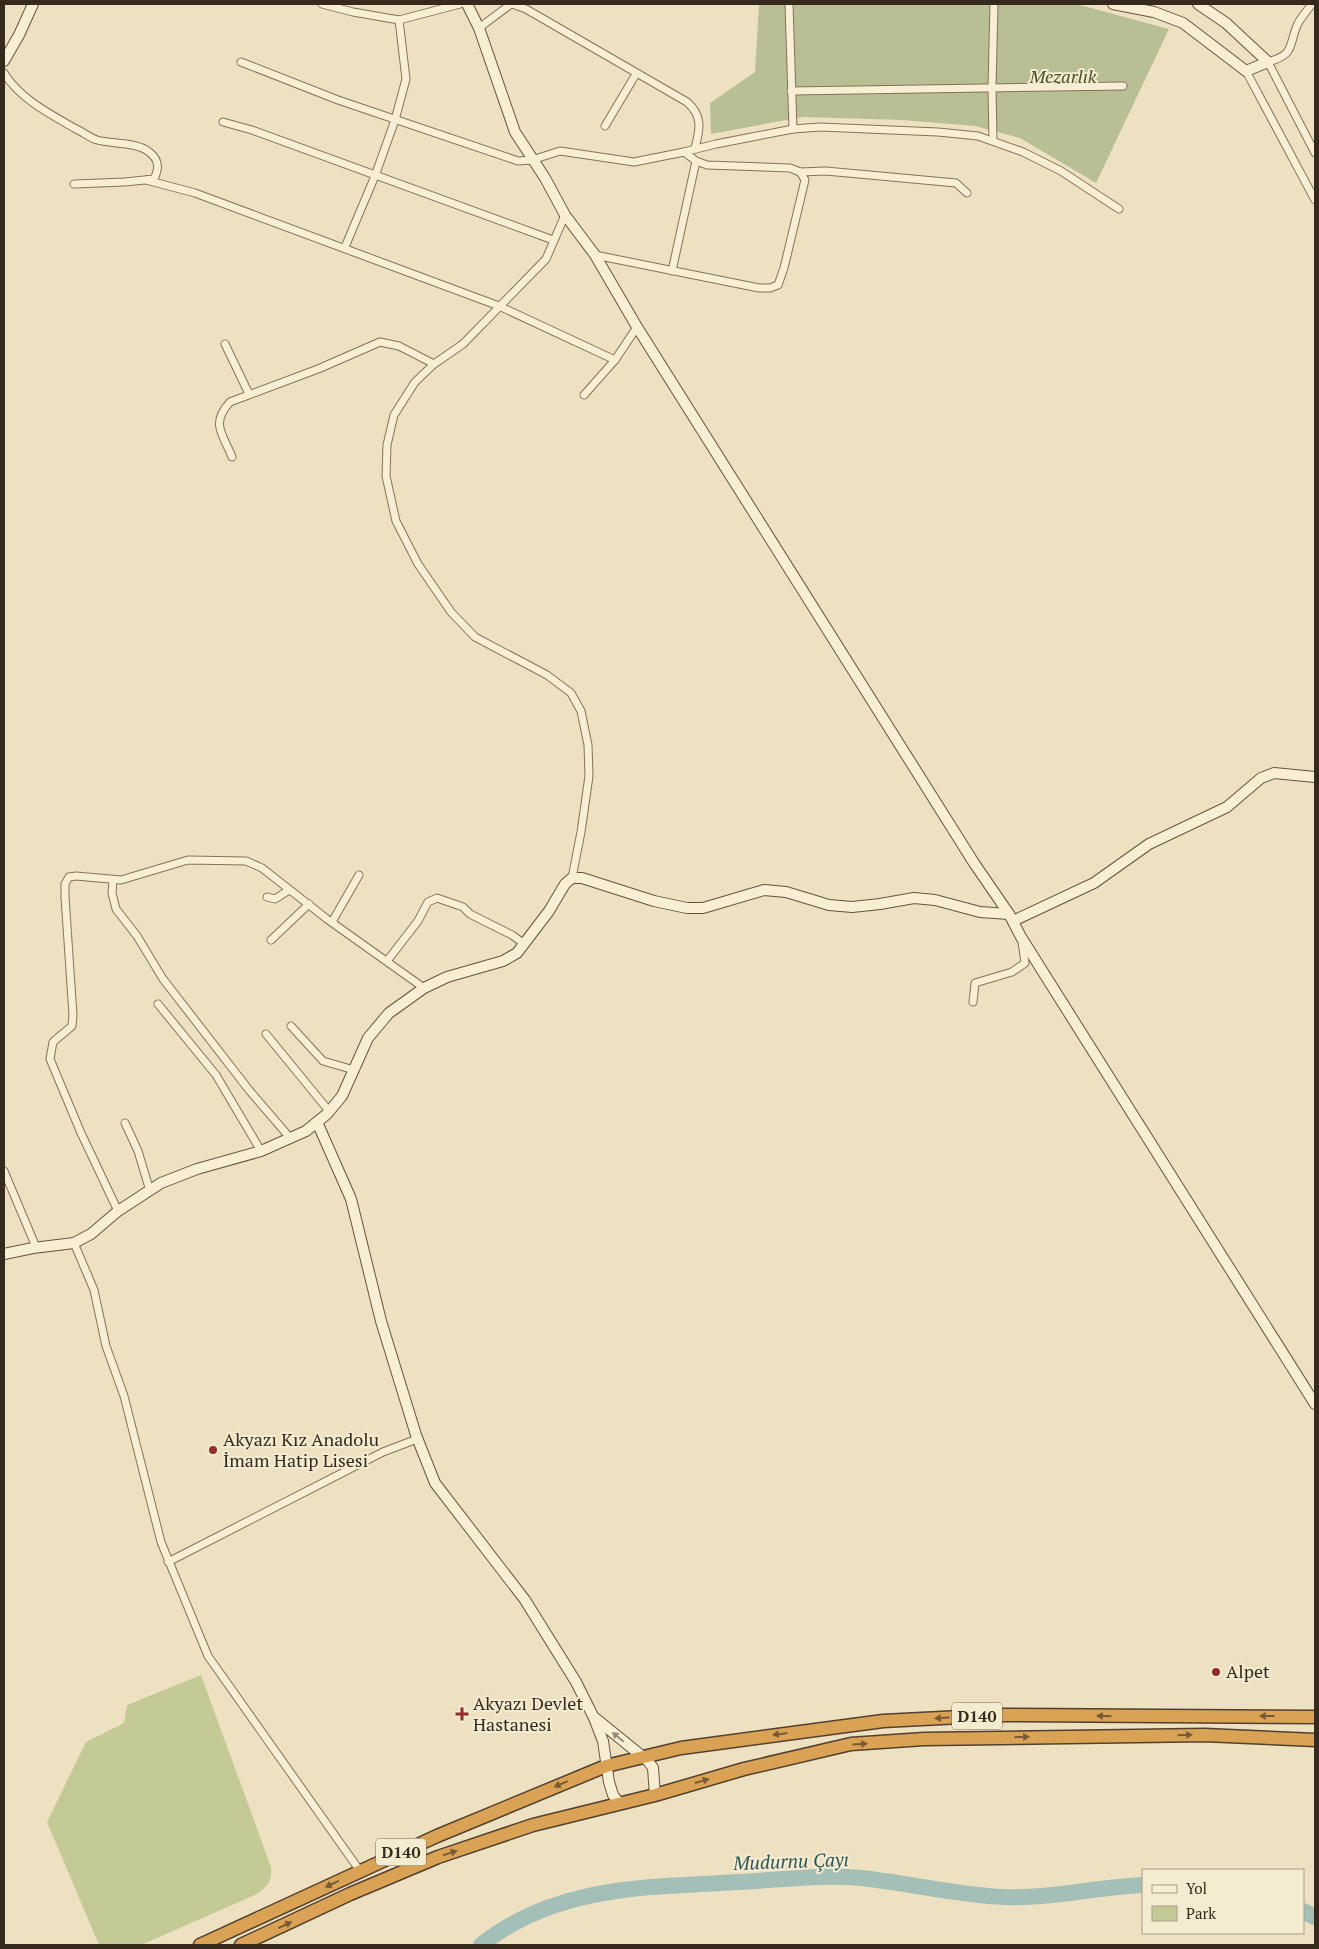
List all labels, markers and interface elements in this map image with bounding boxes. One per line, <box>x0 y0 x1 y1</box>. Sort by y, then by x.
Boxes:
park label: Mezarlık <box>1029 64 1097 88</box>
place label: Akyazı Kız Anadolu İmam Hatip Lisesi <box>223 1427 379 1472</box>
marker: Akyazı Kız Anadolu İmam Hatip Lisesi <box>207 1444 219 1456</box>
place label: Alpet <box>1226 1659 1270 1683</box>
marker: Alpet <box>1210 1666 1222 1678</box>
place label: Akyazı Devlet Hastanesi <box>473 1691 583 1736</box>
road number: D140 <box>952 1702 1002 1730</box>
marker: Akyazı Devlet Hastanesi <box>455 1707 469 1721</box>
one-way arrow <box>1096 1712 1112 1720</box>
one-way arrow <box>1258 1712 1274 1720</box>
one-way arrow <box>933 1715 949 1723</box>
one-way arrow <box>772 1730 788 1738</box>
one-way arrow <box>612 1731 625 1742</box>
one-way arrow <box>1177 1731 1193 1739</box>
one-way arrow <box>1014 1733 1030 1741</box>
one-way arrow <box>852 1739 868 1747</box>
one-way arrow <box>694 1777 709 1785</box>
one-way arrow <box>554 1781 568 1789</box>
road number: D140 <box>376 1838 426 1865</box>
water label: Mudurnu Çayı <box>732 1846 849 1875</box>
one-way arrow <box>443 1849 458 1857</box>
legend <box>1142 1869 1304 1934</box>
text: Yol <box>1186 1878 1207 1898</box>
one-way arrow <box>325 1880 339 1888</box>
text: Park <box>1186 1903 1216 1923</box>
one-way arrow <box>278 1920 292 1928</box>

